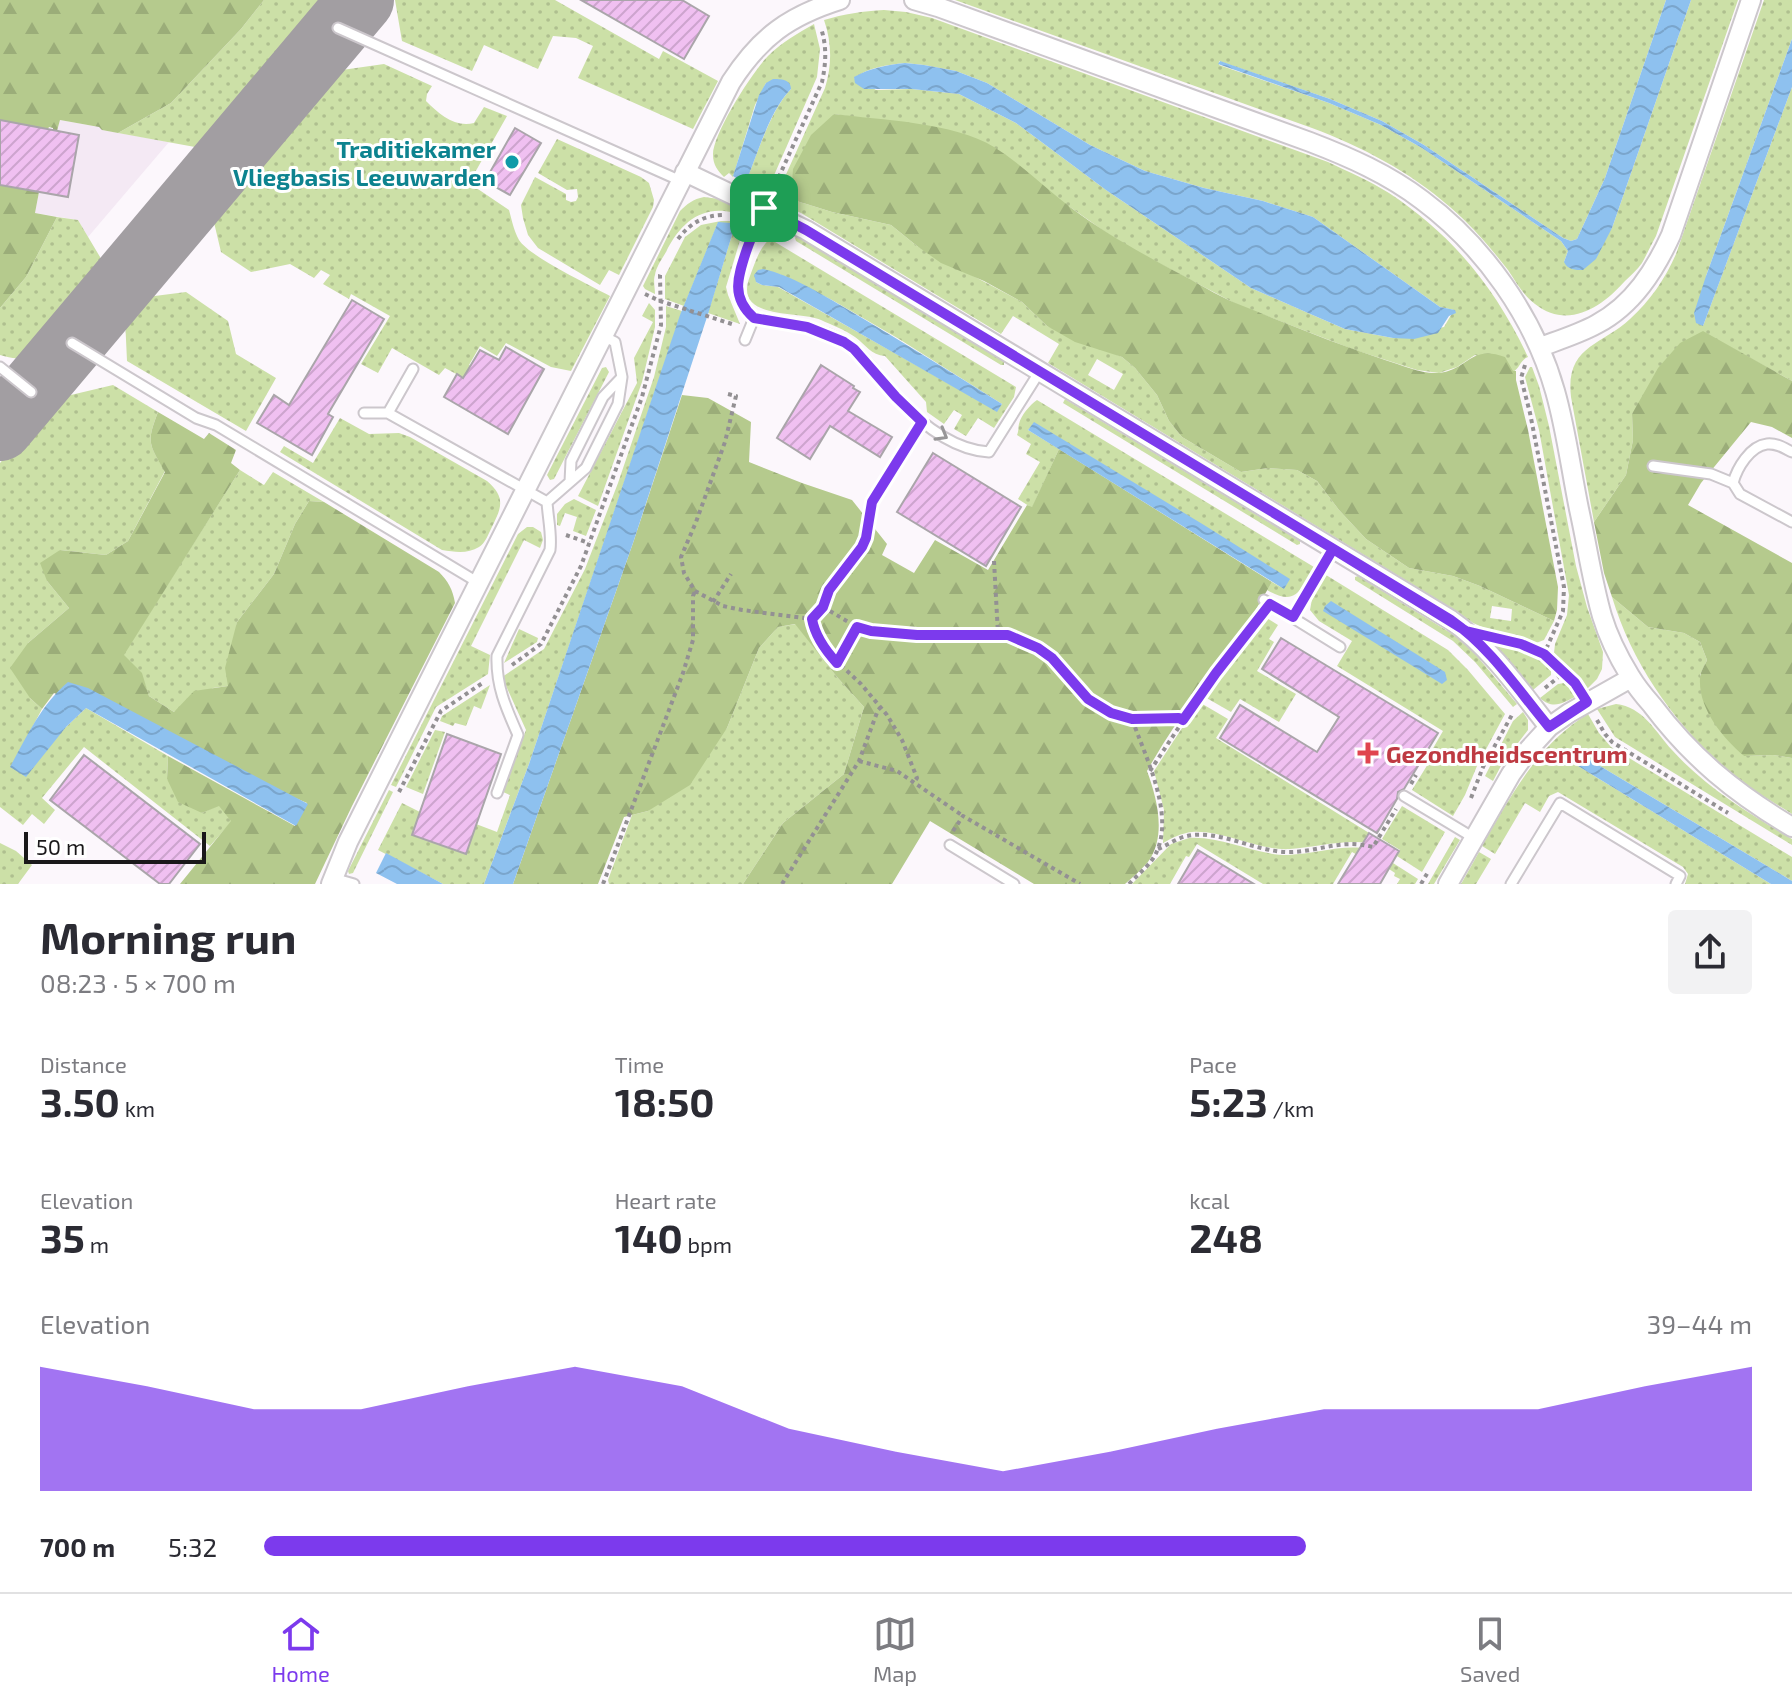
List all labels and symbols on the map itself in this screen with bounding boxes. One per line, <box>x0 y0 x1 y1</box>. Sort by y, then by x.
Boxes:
place label: Traditiekamer Vliegbasis Leeuwarden <box>233 134 497 191</box>
marker: Traditiekamer Vliegbasis Leeuwarden <box>503 153 521 171</box>
pin <box>730 174 798 242</box>
one-way arrow <box>933 425 948 440</box>
place label: Gezondheidscentrum <box>1386 739 1628 768</box>
marker: Gezondheidscentrum <box>1357 742 1379 764</box>
scale bar <box>24 828 206 864</box>

